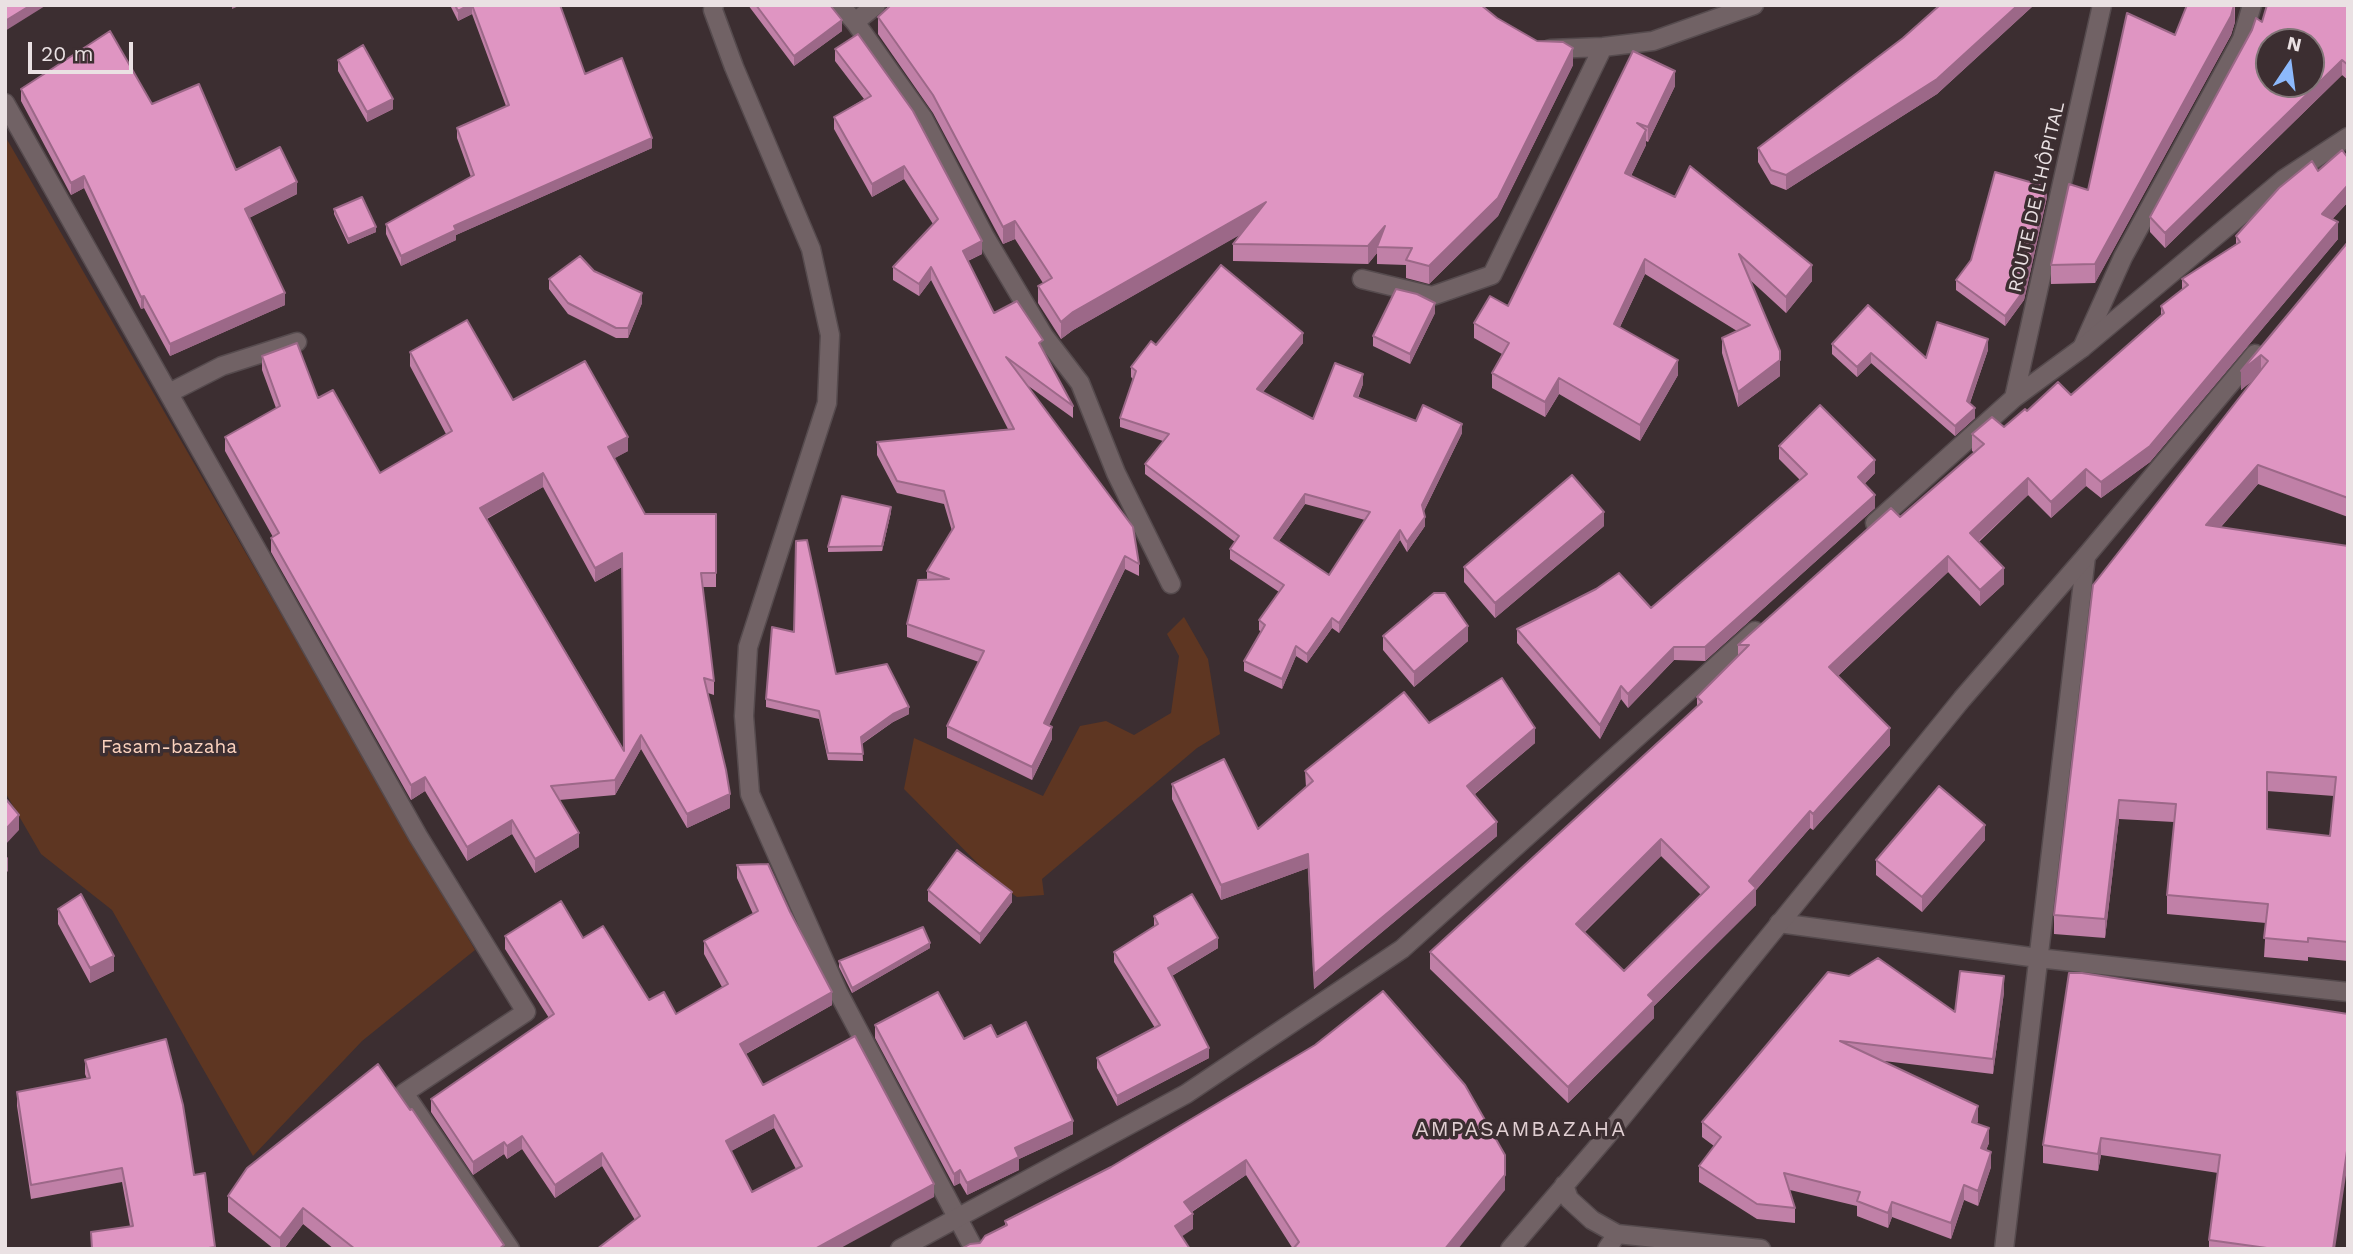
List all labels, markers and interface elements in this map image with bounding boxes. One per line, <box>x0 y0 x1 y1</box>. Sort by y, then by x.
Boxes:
scale bar <box>32 28 136 72</box>
north arrow <box>2255 28 2325 98</box>
text: N <box>2285 31 2304 57</box>
text: 20 m <box>41 41 93 66</box>
street label: ROUTE DE L'HÔPITAL <box>2004 99 2070 295</box>
park label: Fasam-bazaha <box>101 736 237 758</box>
district label: AMPASAMBAZAHA <box>1417 1117 1625 1143</box>

